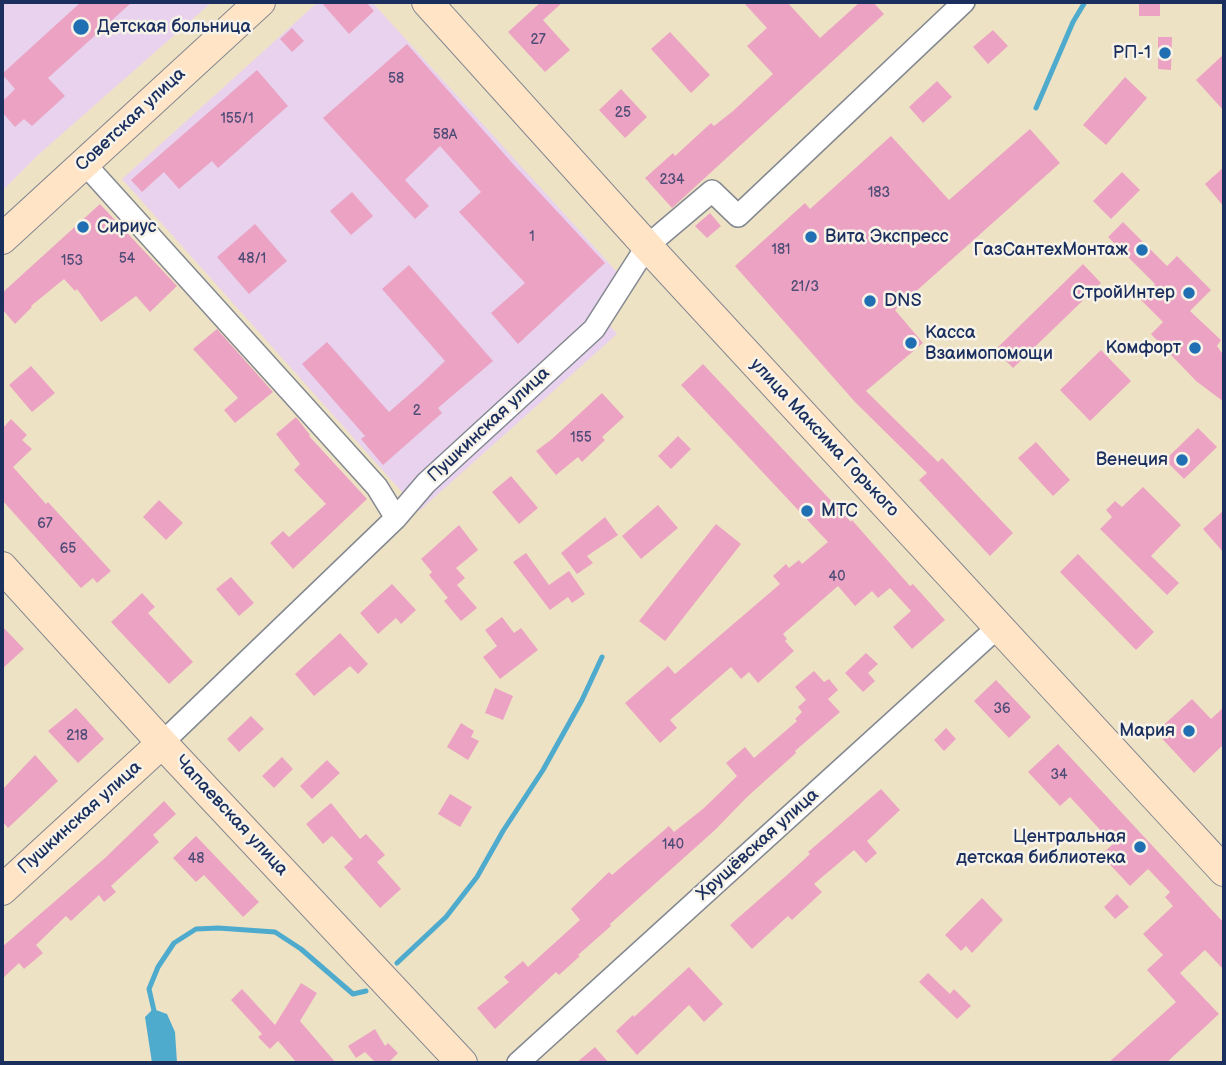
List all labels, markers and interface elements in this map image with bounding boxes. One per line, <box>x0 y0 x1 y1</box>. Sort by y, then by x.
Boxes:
place label: Детская больница <box>97 16 251 38</box>
marker: Детская больница <box>71 17 91 37</box>
house number: 27 <box>530 32 546 48</box>
place label: РП-1 <box>1113 42 1151 64</box>
marker: РП-1 <box>1157 45 1173 61</box>
street label: Советская улица <box>72 64 190 176</box>
house number: 58 <box>388 71 404 87</box>
house number: 25 <box>615 105 631 121</box>
house number: 155/1 <box>220 111 254 127</box>
house number: 58А <box>433 127 457 143</box>
house number: 234 <box>659 172 685 188</box>
house number: 183 <box>868 185 890 201</box>
place label: Сириус <box>97 216 157 238</box>
marker: Сириус <box>75 219 91 235</box>
place label: Вита Экспресс <box>825 226 949 248</box>
house number: 1 <box>529 229 535 245</box>
marker: Вита Экспресс <box>803 229 819 245</box>
place label: ГазСантехМонтаж <box>973 239 1128 261</box>
house number: 181 <box>772 242 790 258</box>
marker: ГазСантехМонтаж <box>1134 242 1150 258</box>
house number: 54 <box>119 251 135 267</box>
house number: 48/1 <box>238 251 266 267</box>
house number: 153 <box>61 253 83 269</box>
house number: 21/3 <box>791 279 819 295</box>
place label: СтройИнтер <box>1073 282 1175 304</box>
marker: СтройИнтер <box>1181 285 1197 301</box>
place label: DNS <box>884 290 922 312</box>
marker: DNS <box>862 293 878 309</box>
place label: Касса Взаимопомощи <box>925 322 1053 364</box>
marker: Касса Взаимопомощи <box>903 335 919 351</box>
place label: Комфорт <box>1106 337 1181 359</box>
marker: Комфорт <box>1187 340 1203 356</box>
street label: улица Максима Горького <box>745 354 903 522</box>
street label: Пушкинская улица <box>424 363 554 487</box>
house number: 2 <box>413 403 421 419</box>
house number: 155 <box>570 430 592 446</box>
place label: Венеция <box>1096 449 1168 471</box>
marker: Венеция <box>1174 452 1190 468</box>
place label: МТС <box>821 500 858 522</box>
marker: МТС <box>799 503 815 519</box>
house number: 67 <box>37 516 53 532</box>
house number: 65 <box>60 541 76 557</box>
house number: 40 <box>829 569 845 585</box>
house number: 36 <box>993 701 1011 717</box>
place label: Мария <box>1119 720 1175 742</box>
marker: Мария <box>1181 723 1197 739</box>
house number: 218 <box>66 728 88 744</box>
street label: Чапаевская улица <box>170 751 292 881</box>
street label: Пушкинская улица <box>14 757 146 879</box>
house number: 34 <box>1050 767 1068 783</box>
street label: Хрущёвская улица <box>692 785 824 905</box>
place label: Центральная детская библиотека <box>956 826 1126 868</box>
house number: 140 <box>662 837 684 853</box>
marker: Центральная детская библиотека <box>1132 839 1148 855</box>
house number: 48 <box>188 851 204 867</box>

